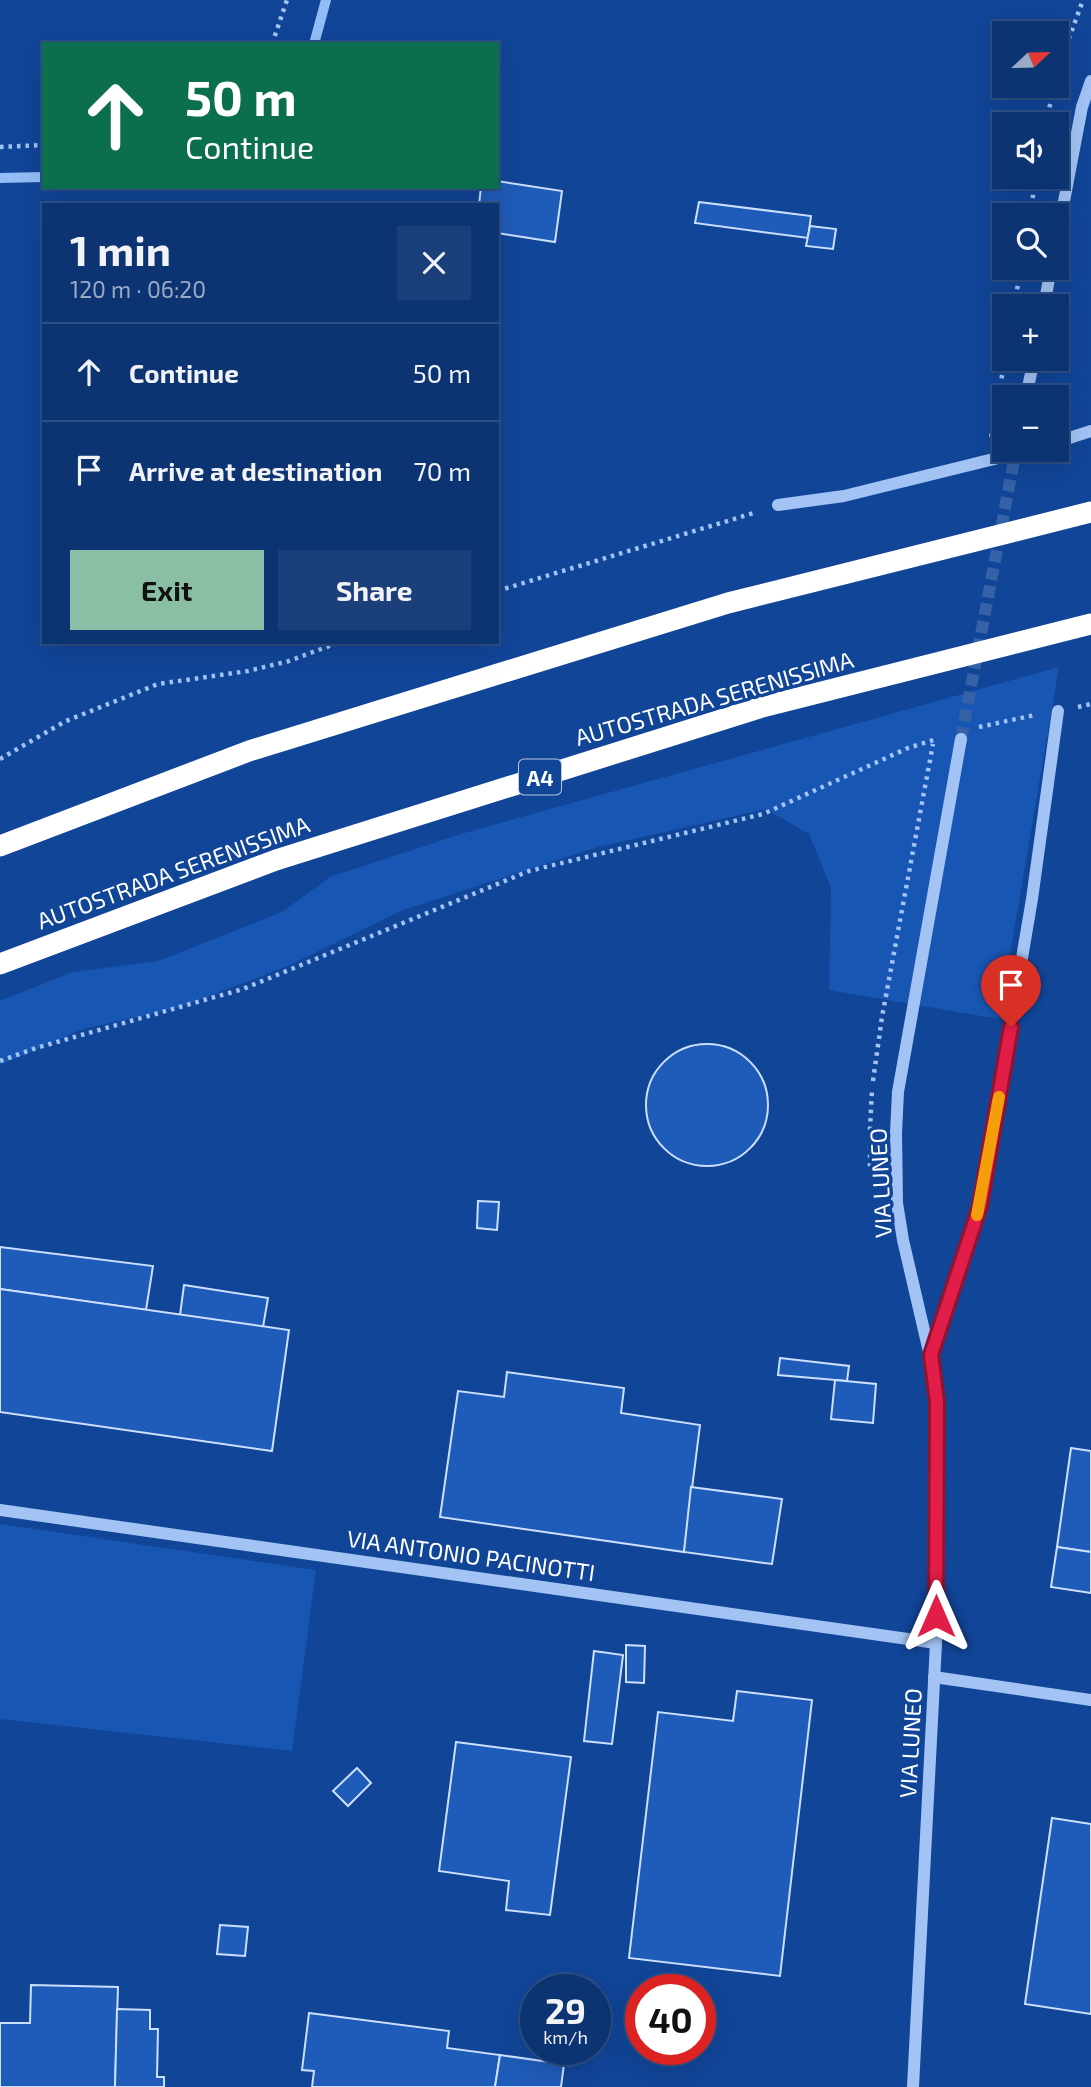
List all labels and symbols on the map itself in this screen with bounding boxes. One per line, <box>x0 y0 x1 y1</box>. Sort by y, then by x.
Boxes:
north arrow <box>992 21 1069 98</box>
street label: AUTOSTRADA SERENISSIMA <box>572 645 857 751</box>
road number: A4 <box>519 760 561 794</box>
street label: AUTOSTRADA SERENISSIMA <box>33 809 314 934</box>
pin <box>981 955 1041 1027</box>
street label: VIA LUNEO <box>863 1127 897 1239</box>
street label: VIA ANTONIO PACINOTTI <box>345 1524 597 1586</box>
position arrow <box>899 1579 973 1653</box>
street label: VIA LUNEO <box>893 1687 927 1799</box>
speed limit sign: 40 <box>625 1974 716 2065</box>

